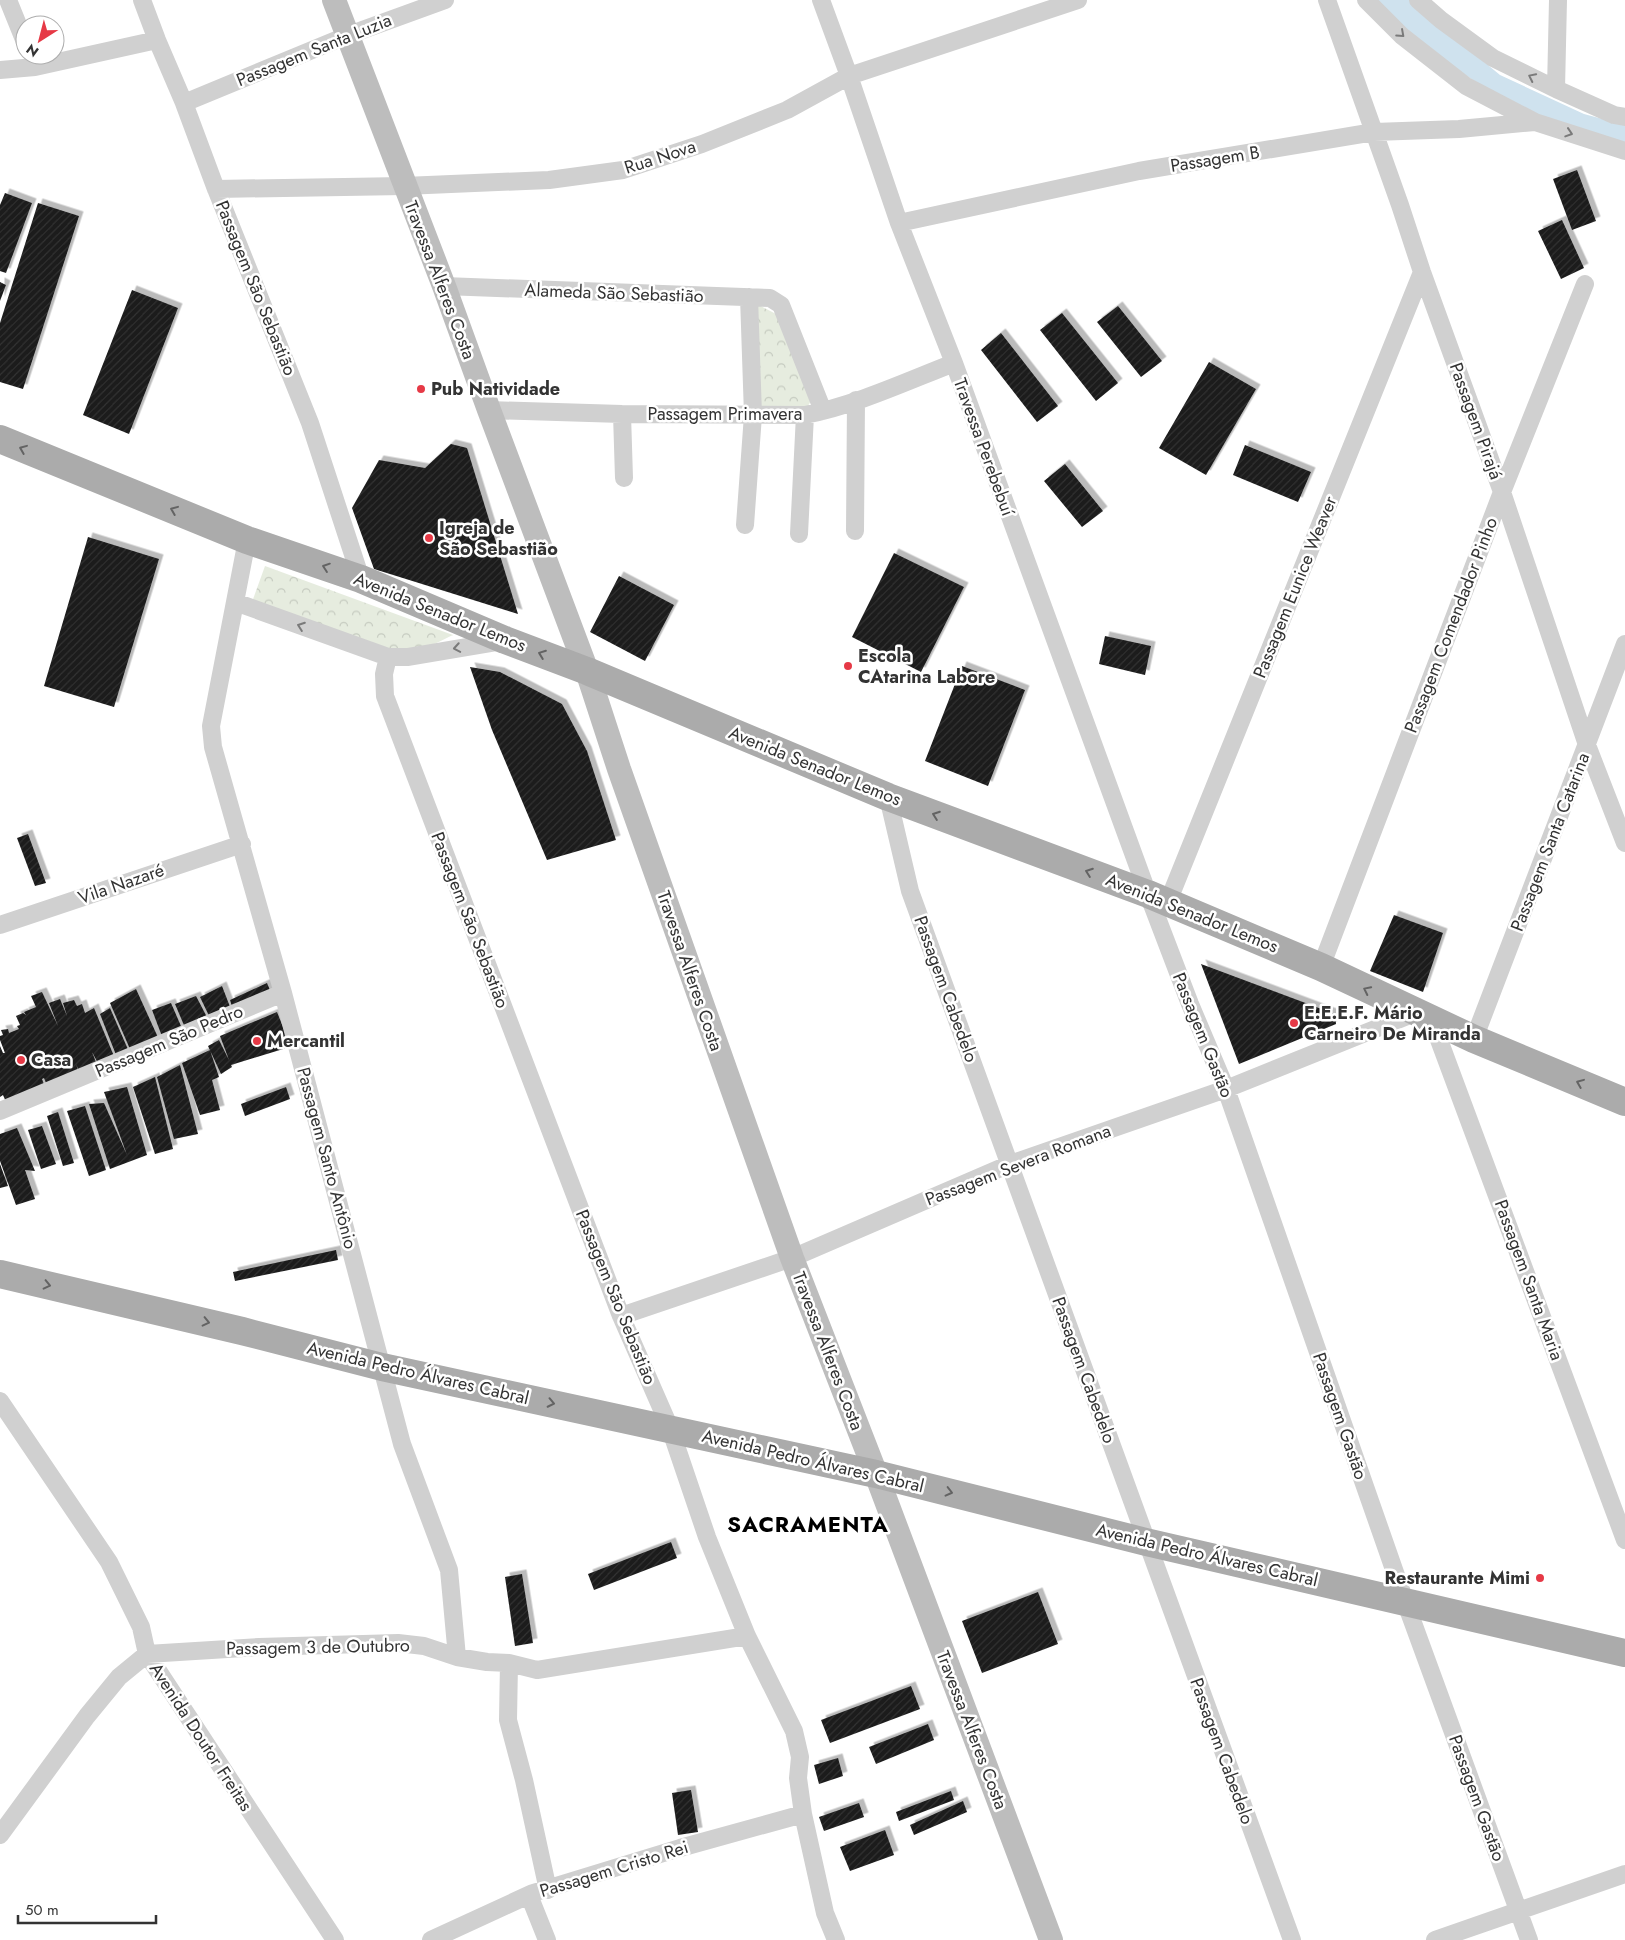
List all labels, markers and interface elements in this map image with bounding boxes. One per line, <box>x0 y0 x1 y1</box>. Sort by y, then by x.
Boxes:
street label: Passagem Santa Luzia <box>233 7 395 93</box>
north arrow <box>15 15 65 65</box>
one-way arrow <box>1395 28 1404 37</box>
text: N <box>22 39 43 62</box>
one-way arrow <box>1528 73 1537 83</box>
one-way arrow <box>1565 127 1573 137</box>
street label: Rua Nova <box>621 133 699 181</box>
street label: Passagem B <box>1168 139 1262 179</box>
street label: Passagem São Sebastião <box>209 197 303 380</box>
street label: Travessa Alferes Costa <box>398 197 482 363</box>
street label: Alameda São Sebastião <box>524 277 704 309</box>
street label: Passagem Pirajá <box>1443 359 1509 483</box>
street label: Travessa Perebebuí <box>947 374 1021 521</box>
place label: Pub Natividade <box>431 376 560 402</box>
marker: Pub Natividade <box>415 383 427 395</box>
street label: Passagem Primavera <box>648 401 802 427</box>
one-way arrow <box>19 445 28 455</box>
street label: Passagem Eunice Weaver <box>1247 491 1344 682</box>
one-way arrow <box>170 506 179 516</box>
street label: Passagem Comendador Pinho <box>1398 513 1504 737</box>
place label: Igreja de São Sebastião <box>439 515 558 562</box>
marker: Igreja de São Sebastião <box>423 532 435 544</box>
one-way arrow <box>322 563 331 573</box>
street label: Avenida Senador Lemos <box>350 566 530 658</box>
one-way arrow <box>297 622 306 632</box>
one-way arrow <box>453 643 462 653</box>
place label: Escola CAtarina Labore <box>858 643 995 690</box>
one-way arrow <box>538 650 546 660</box>
marker: Escola CAtarina Labore <box>842 660 854 672</box>
street label: Avenida Senador Lemos <box>725 720 905 812</box>
street label: Passagem Santa Catarina <box>1504 749 1596 935</box>
one-way arrow <box>933 811 941 821</box>
street label: Passagem São Sebastião <box>424 828 516 1012</box>
street label: Vila Nazaré <box>74 857 168 911</box>
street label: Avenida Senador Lemos <box>1102 867 1282 959</box>
one-way arrow <box>1085 868 1094 878</box>
street label: Travessa Alferes Costa <box>650 887 730 1055</box>
street label: Passagem Cabedelo <box>907 912 985 1066</box>
street label: Passagem Gastão <box>1166 969 1240 1102</box>
one-way arrow <box>1363 986 1372 996</box>
street label: Passagem São Pedro <box>91 998 247 1084</box>
place label: E.E.E.F. Mário Carneiro De Miranda <box>1304 1000 1481 1047</box>
marker: E.E.E.F. Mário Carneiro De Miranda <box>1288 1017 1300 1029</box>
place label: Mercantil <box>267 1028 345 1054</box>
marker: Mercantil <box>251 1035 263 1047</box>
place label: Casa <box>31 1047 71 1073</box>
marker: Casa <box>15 1054 27 1066</box>
street label: Passagem Santo Antônio <box>290 1064 364 1252</box>
one-way arrow <box>1576 1079 1585 1089</box>
street label: Passagem Severa Romana <box>921 1118 1115 1212</box>
street label: Passagem Santa Maria <box>1488 1196 1570 1364</box>
street label: Passagem São Sebastião <box>569 1206 663 1389</box>
street label: Travessa Alferes Costa <box>786 1268 870 1434</box>
one-way arrow <box>43 1279 52 1290</box>
street label: Passagem Cabedelo <box>1045 1293 1123 1447</box>
one-way arrow <box>201 1316 210 1327</box>
street label: Avenida Pedro Álvares Cabral <box>304 1335 532 1411</box>
street label: Passagem Gastão <box>1306 1349 1374 1483</box>
one-way arrow <box>547 1397 556 1408</box>
street label: Avenida Pedro Álvares Cabral <box>699 1423 927 1499</box>
one-way arrow <box>944 1486 953 1497</box>
district label: SACRAMENTA <box>727 1508 889 1540</box>
street label: Avenida Pedro Álvares Cabral <box>1093 1517 1321 1593</box>
place label: Restaurante Mimi <box>1384 1565 1530 1591</box>
marker: Restaurante Mimi <box>1534 1572 1546 1584</box>
street label: Passagem 3 de Outubro <box>226 1632 410 1662</box>
street label: Travessa Alferes Costa <box>930 1647 1014 1813</box>
street label: Avenida Doutor Freitas <box>143 1658 259 1816</box>
street label: Passagem Cabedelo <box>1183 1674 1261 1828</box>
street label: Passagem Gastão <box>1442 1731 1512 1865</box>
street label: Passagem Cristo Rei <box>536 1834 692 1904</box>
scale bar <box>18 1892 155 1924</box>
text: 50 m <box>25 1899 59 1921</box>

